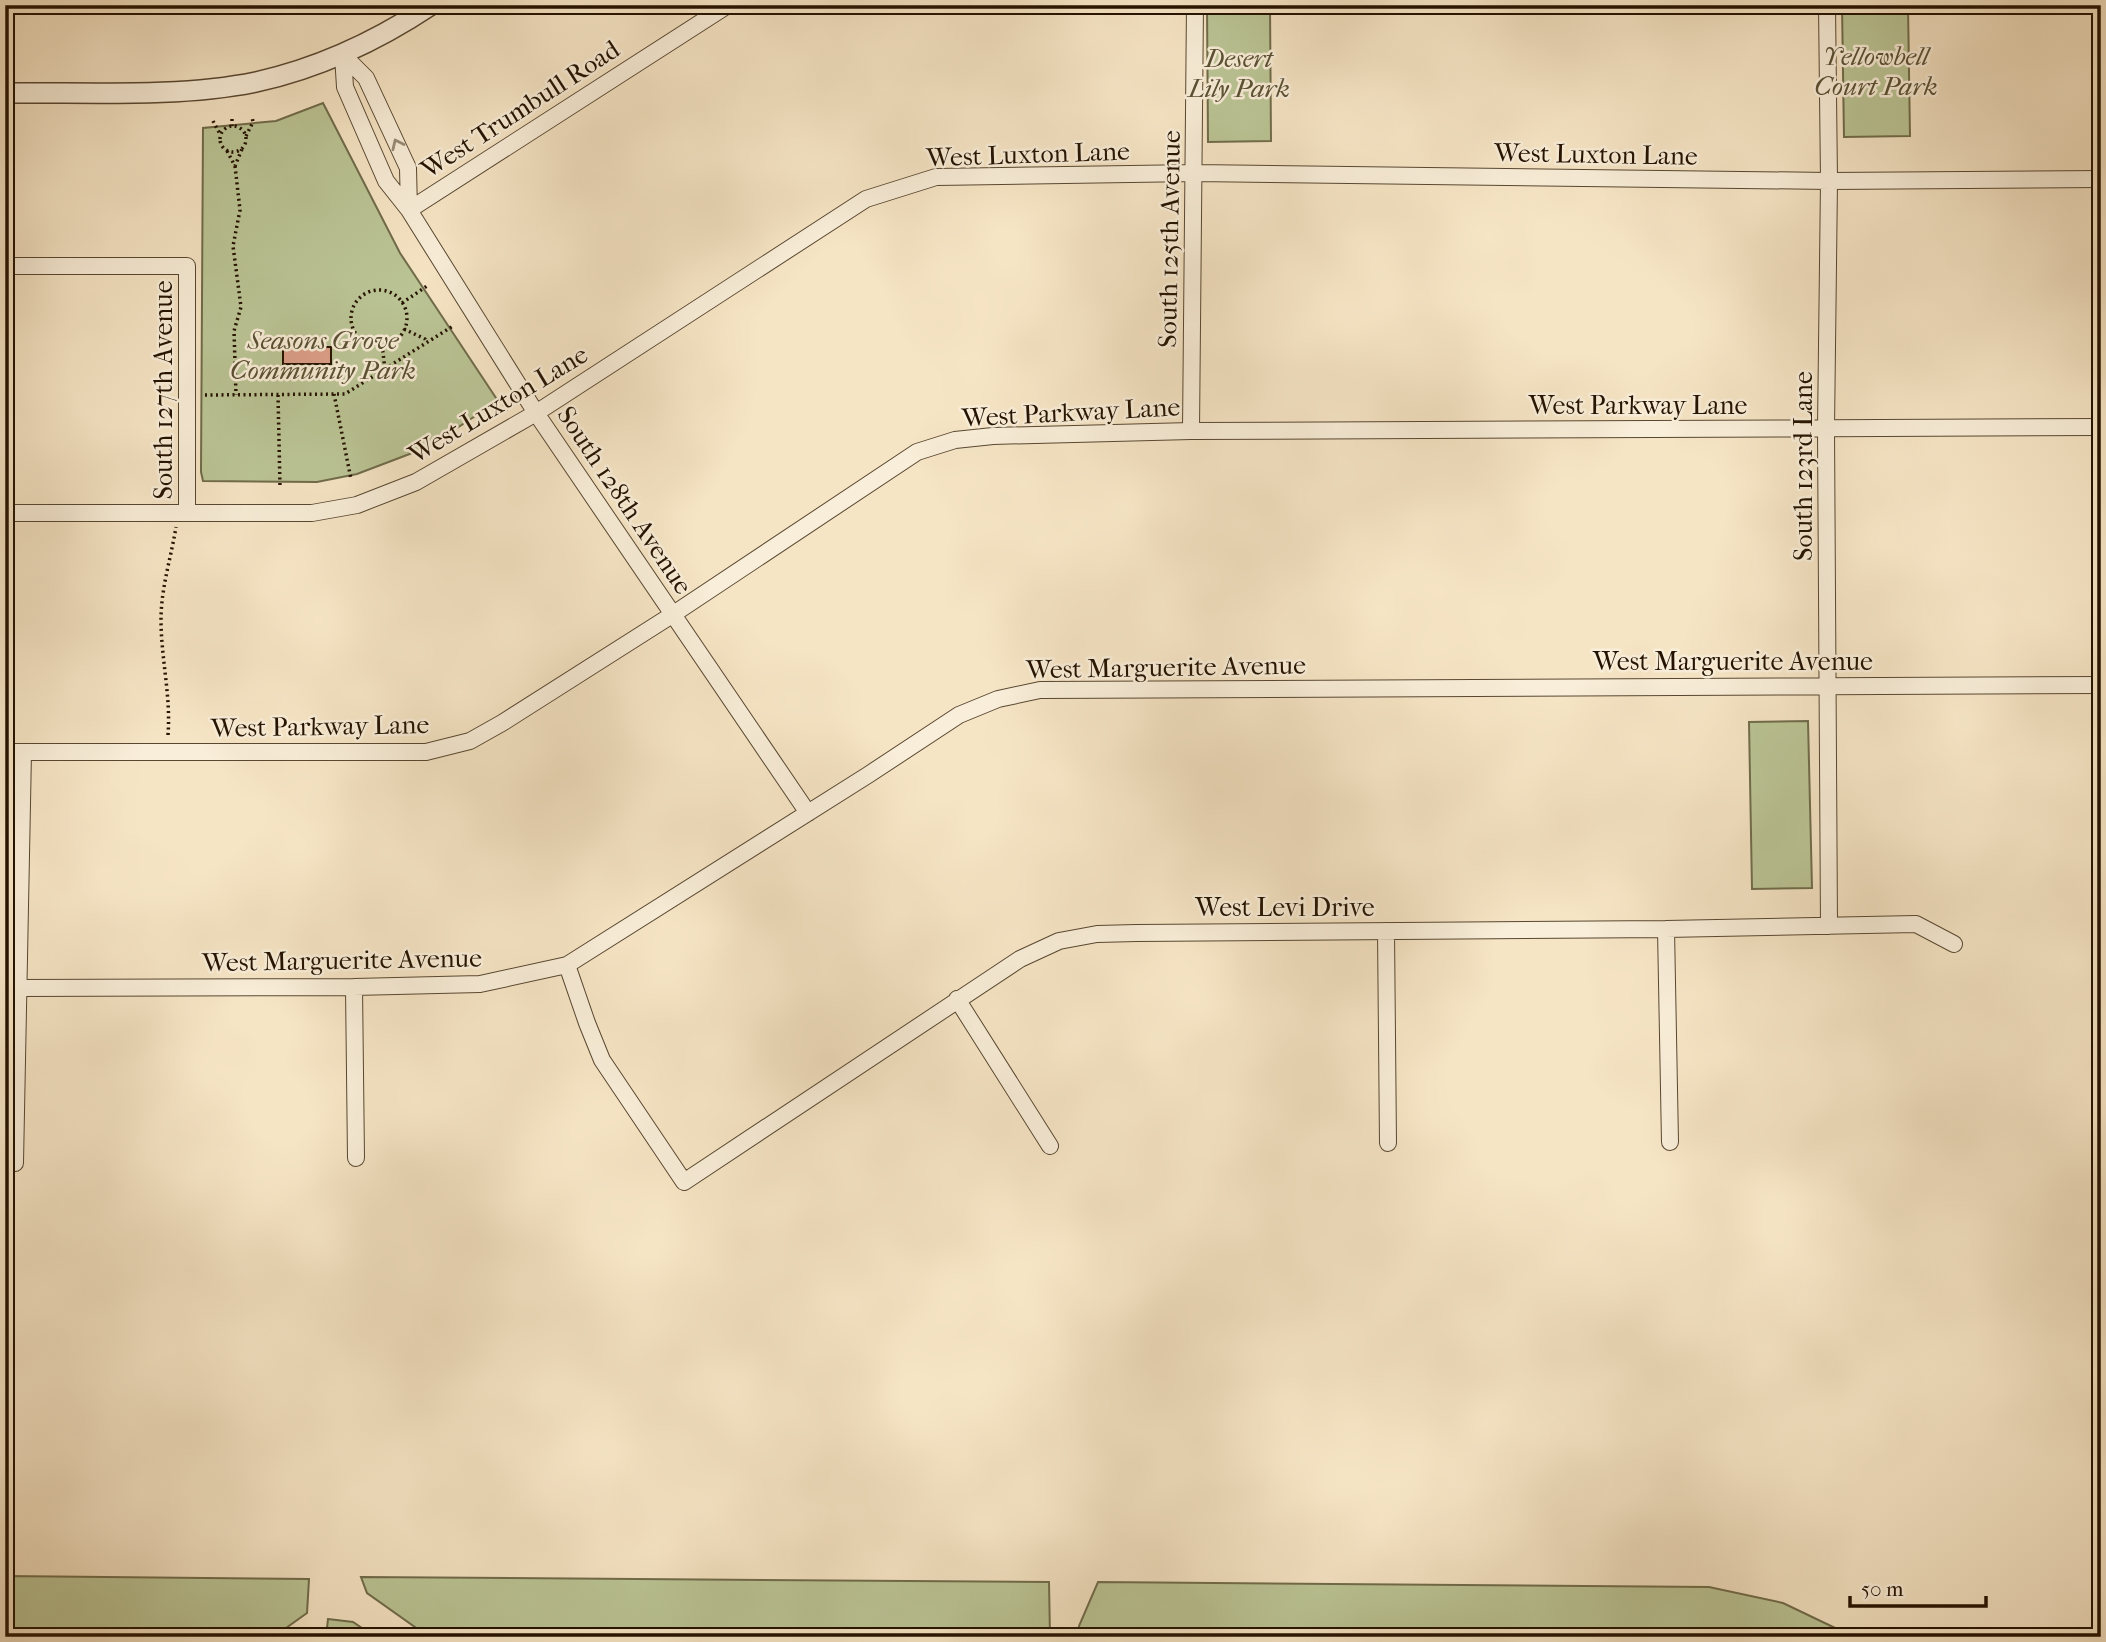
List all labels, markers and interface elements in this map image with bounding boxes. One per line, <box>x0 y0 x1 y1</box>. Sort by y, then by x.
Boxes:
street label: West Trumbull Road <box>414 33 626 186</box>
park label: Yellowbell Court Park <box>1814 41 1938 102</box>
park label: Desert Lily Park <box>1186 43 1290 104</box>
street label: South 125th Avenue <box>1152 130 1187 348</box>
street label: West Luxton Lane <box>925 135 1130 174</box>
street label: West Luxton Lane <box>1493 137 1698 172</box>
one-way arrow <box>391 139 405 151</box>
street label: South 127th Avenue <box>148 280 179 500</box>
park label: Seasons Grove Community Park <box>230 325 416 386</box>
street label: West Luxton Lane <box>402 339 594 471</box>
street label: South 123rd Lane <box>1788 371 1819 561</box>
street label: West Parkway Lane <box>1528 390 1747 421</box>
street label: West Parkway Lane <box>960 391 1181 434</box>
street label: South 128th Avenue <box>550 401 699 600</box>
street label: West Marguerite Avenue <box>1592 646 1873 677</box>
street label: West Marguerite Avenue <box>1025 650 1306 685</box>
street label: West Parkway Lane <box>209 709 430 744</box>
street label: West Levi Drive <box>1194 892 1375 923</box>
street label: West Marguerite Avenue <box>201 943 482 978</box>
scale bar <box>1850 1565 1987 1609</box>
text: 50 m <box>1861 1577 1904 1601</box>

